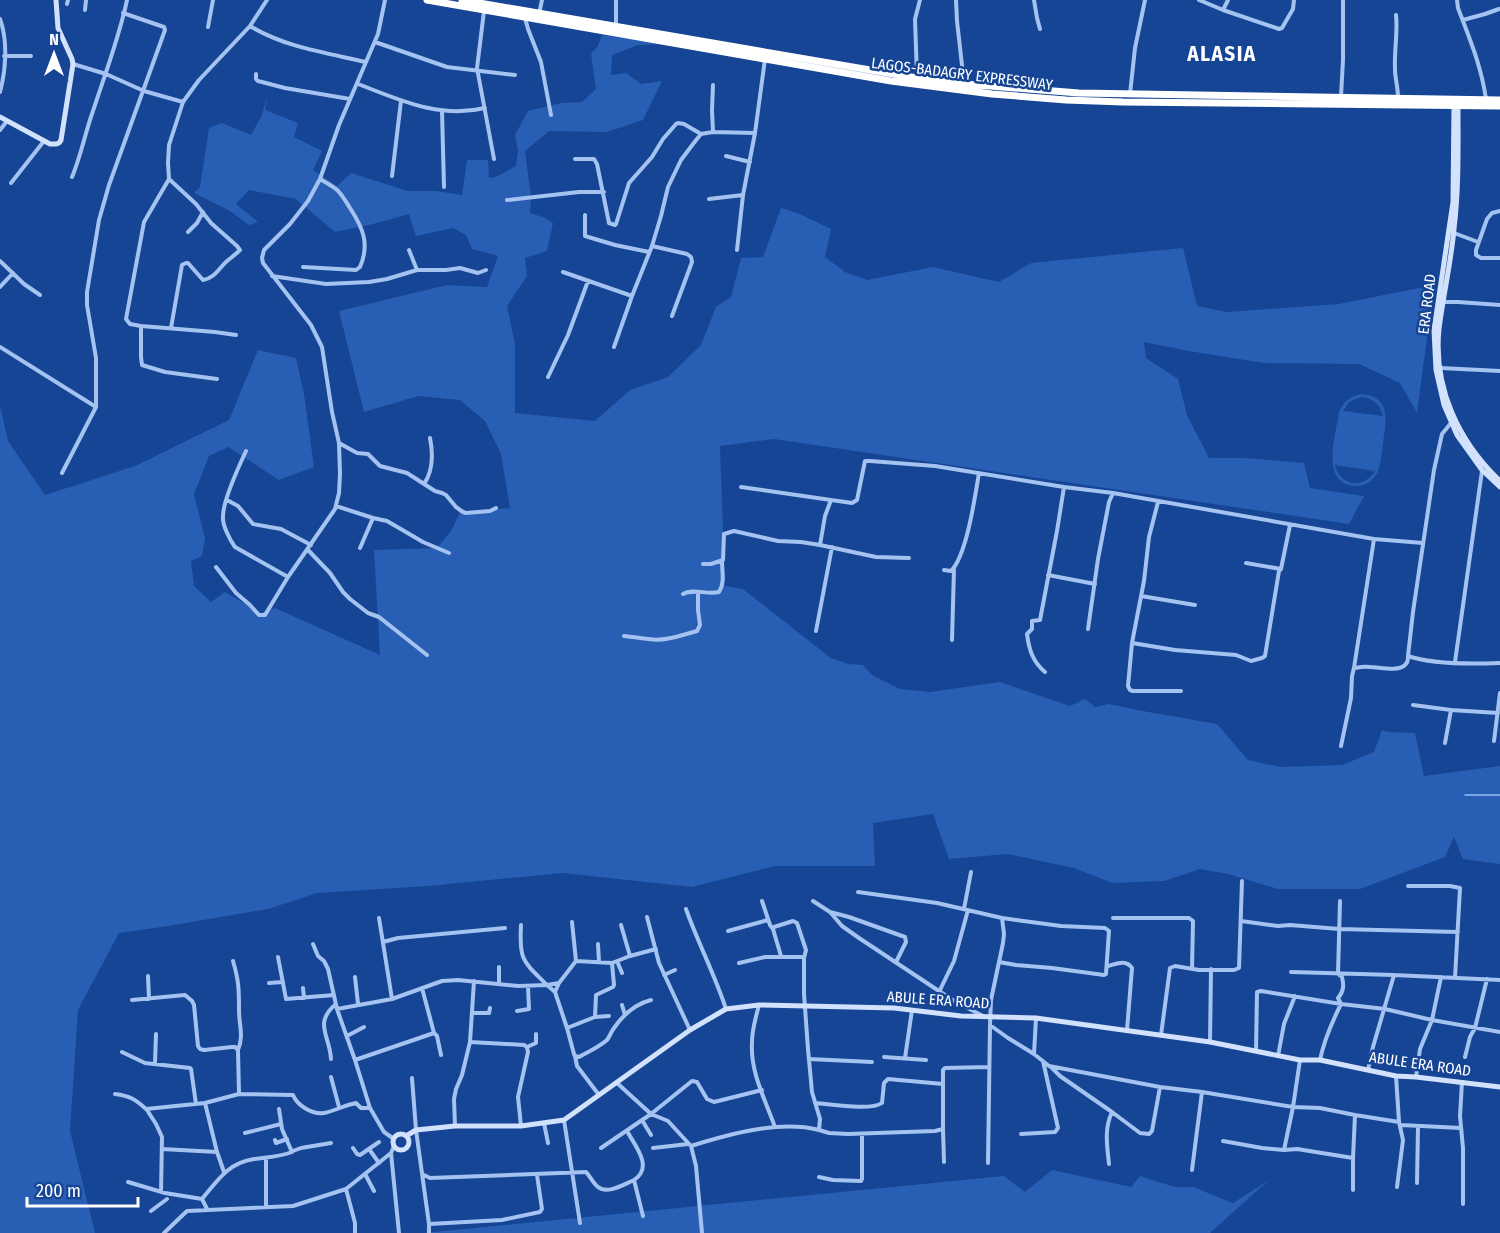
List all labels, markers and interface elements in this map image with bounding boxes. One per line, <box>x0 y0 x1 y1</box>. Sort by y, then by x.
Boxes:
north arrow <box>24 24 84 84</box>
text: N <box>49 30 59 49</box>
district label: ALASIA <box>1186 41 1257 67</box>
street label: LAGOS-BADAGRY EXPRESSWAY <box>870 54 1054 94</box>
street label: ERA ROAD <box>1414 273 1440 335</box>
street label: ABULE ERA ROAD <box>886 987 990 1013</box>
street label: ABULE ERA ROAD <box>1368 1048 1472 1080</box>
scale bar <box>27 1170 138 1208</box>
text: 200 m <box>36 1180 81 1202</box>

